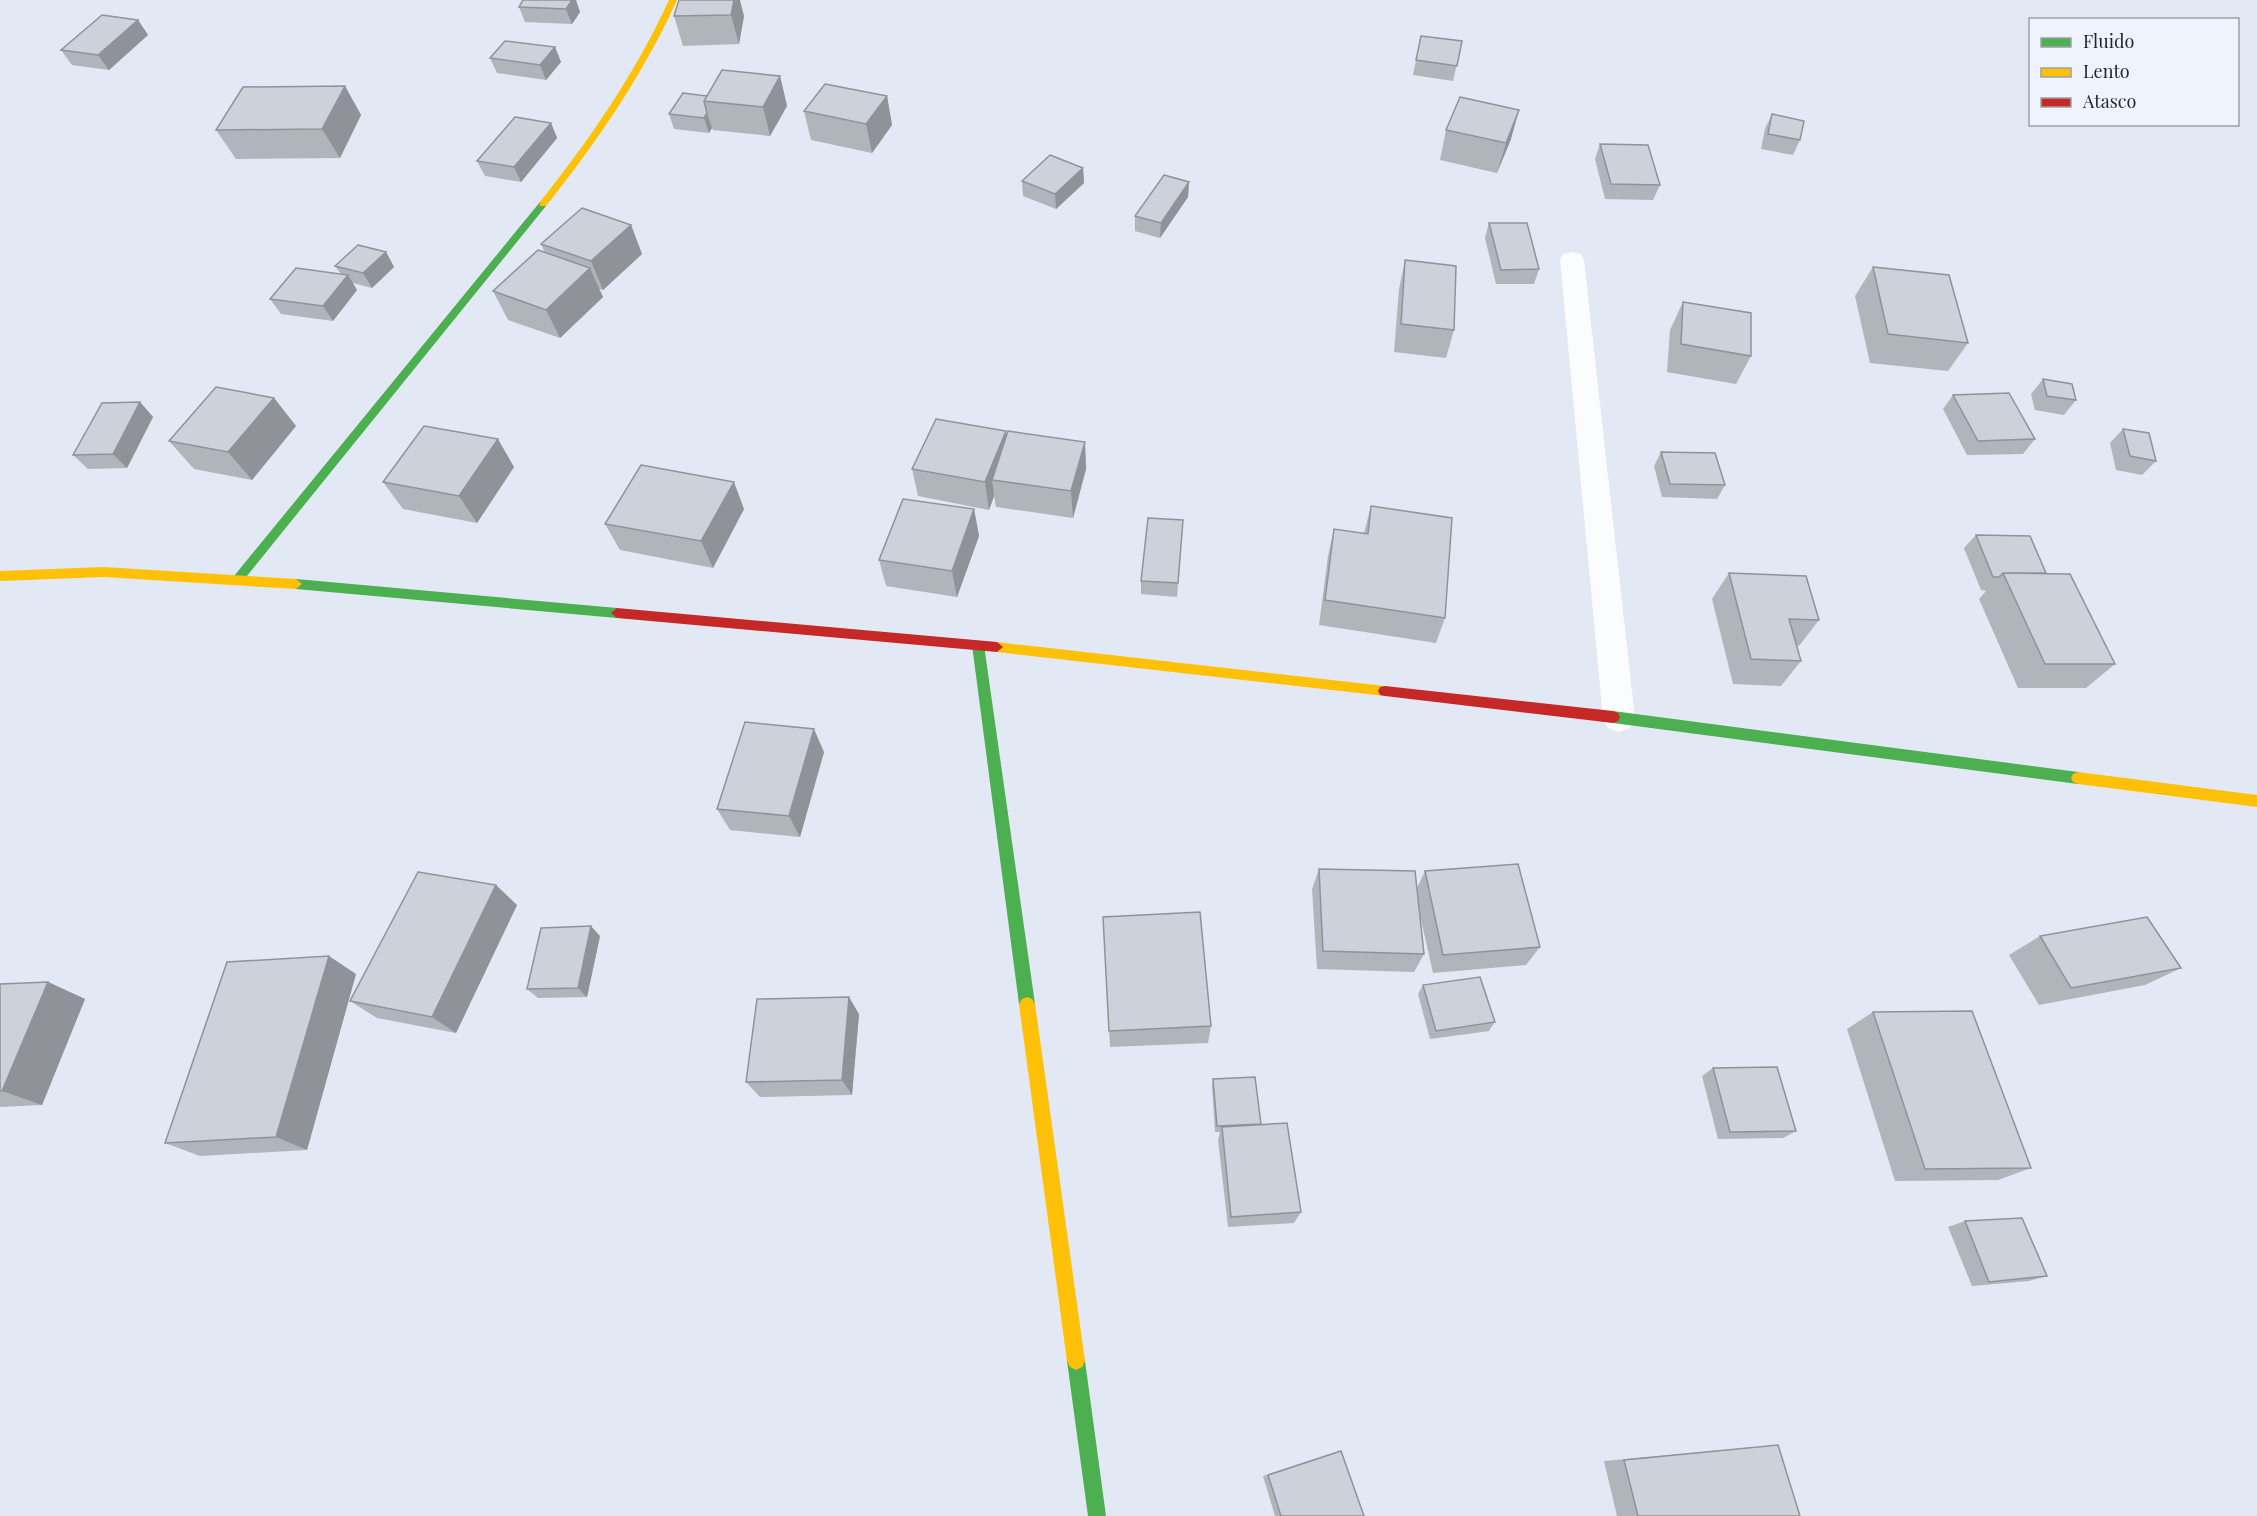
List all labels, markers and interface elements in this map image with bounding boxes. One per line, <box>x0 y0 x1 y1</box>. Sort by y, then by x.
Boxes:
legend <box>2029 18 2239 126</box>
text: Fluido <box>2083 29 2134 53</box>
text: Lento <box>2083 59 2130 83</box>
text: Atasco <box>2082 89 2136 113</box>

